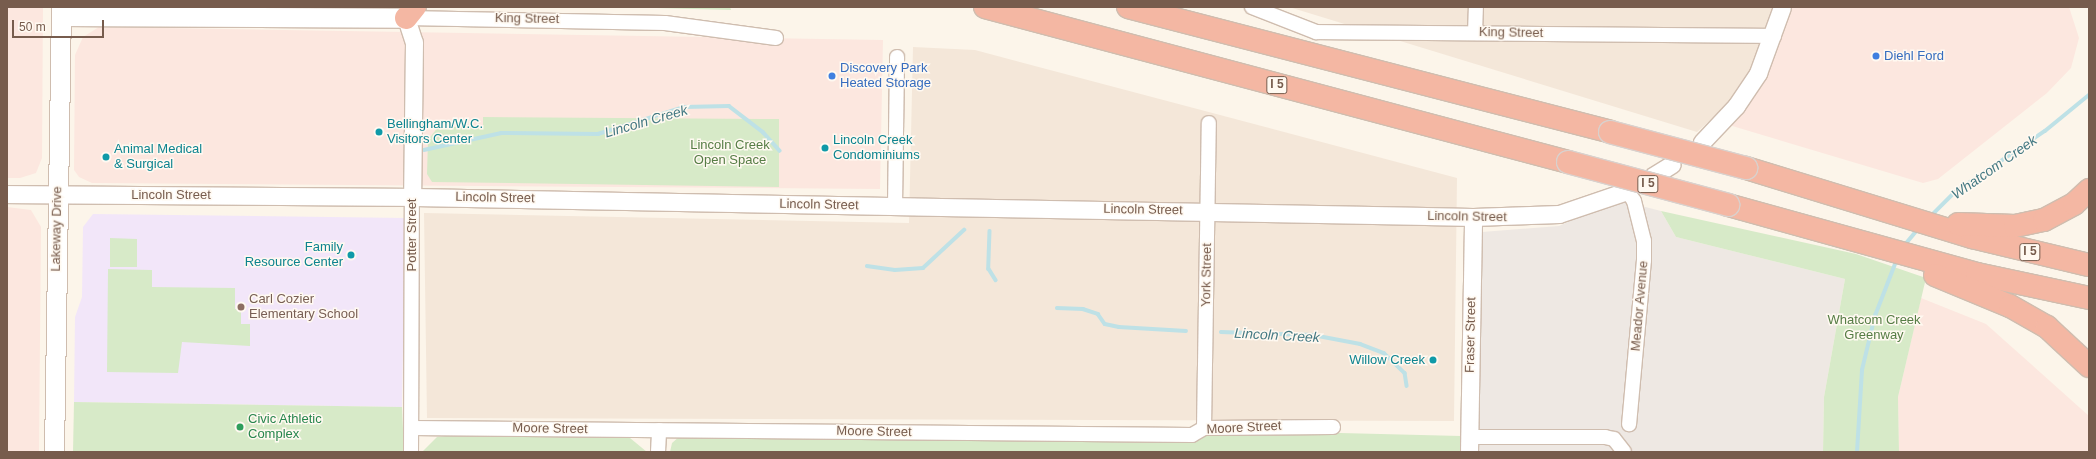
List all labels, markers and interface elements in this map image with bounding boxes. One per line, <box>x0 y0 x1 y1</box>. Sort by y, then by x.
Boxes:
street label: King Street <box>495 11 559 27</box>
scale bar <box>14 12 106 38</box>
text: 50 m <box>19 20 46 34</box>
street label: King Street <box>1479 25 1543 41</box>
place label: Diehl Ford <box>1884 48 1944 64</box>
marker: Diehl Ford <box>1871 51 1881 61</box>
place label: Discovery Park Heated Storage <box>840 61 931 92</box>
marker: Discovery Park Heated Storage <box>827 71 837 81</box>
road number: I 5 <box>1266 75 1288 95</box>
water label: Lincoln Creek <box>603 101 689 141</box>
place label: Bellingham/W.C. Visitors Center <box>387 117 483 148</box>
marker: Bellingham/W.C. Visitors Center <box>374 127 384 137</box>
water label: Whatcom Creek <box>1948 131 2040 203</box>
place label: Lincoln Creek Condominiums <box>833 133 920 164</box>
park label: Lincoln Creek Open Space <box>690 138 770 169</box>
place label: Animal Medical & Surgical <box>114 142 202 173</box>
marker: Lincoln Creek Condominiums <box>820 143 830 153</box>
marker: Animal Medical & Surgical <box>101 152 111 162</box>
road number: I 5 <box>1637 174 1659 194</box>
street label: Lakeway Drive <box>48 186 66 272</box>
street label: Lincoln Street <box>131 187 211 203</box>
street label: Lincoln Street <box>455 190 535 206</box>
street label: Lincoln Street <box>779 197 859 213</box>
street label: Potter Street <box>404 199 420 271</box>
street label: Lincoln Street <box>1103 202 1183 218</box>
street label: Lincoln Street <box>1427 209 1507 225</box>
place label: Family Resource Center <box>245 240 343 271</box>
road number: I 5 <box>2019 242 2041 262</box>
street label: York Street <box>1199 243 1215 307</box>
marker: Family Resource Center <box>346 250 356 260</box>
street label: Meador Avenue <box>1628 260 1652 352</box>
place label: Carl Cozier Elementary School <box>249 292 358 323</box>
street label: Fraser Street <box>1463 297 1479 373</box>
marker: Carl Cozier Elementary School <box>236 302 246 312</box>
park label: Whatcom Creek Greenway <box>1827 313 1921 344</box>
water label: Lincoln Creek <box>1234 324 1320 346</box>
place label: Willow Creek <box>1349 352 1425 368</box>
marker: Willow Creek <box>1428 355 1438 365</box>
place label: Civic Athletic Complex <box>248 412 322 443</box>
street label: Moore Street <box>1206 418 1282 438</box>
street label: Moore Street <box>512 421 588 437</box>
marker: Civic Athletic Complex <box>235 422 245 432</box>
street label: Moore Street <box>836 424 912 440</box>

